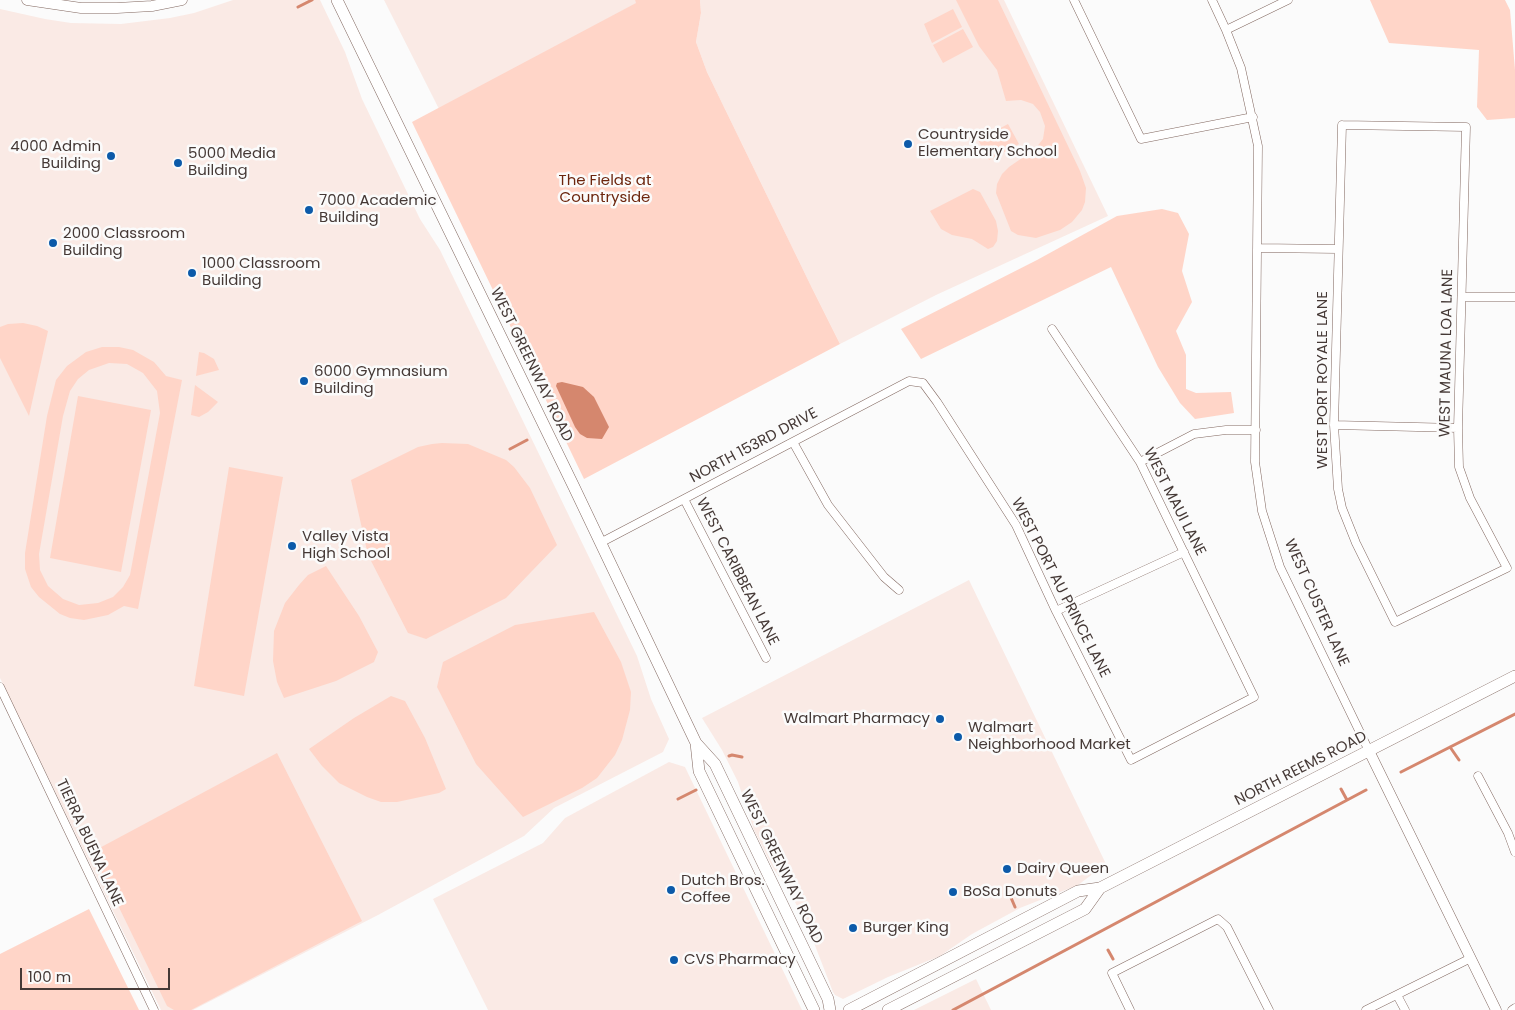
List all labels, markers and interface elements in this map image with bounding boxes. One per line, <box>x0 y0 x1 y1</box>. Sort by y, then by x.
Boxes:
place label: Countryside Elementary School <box>918 126 1057 161</box>
place label: 4000 Admin Building <box>10 138 101 173</box>
marker: Countryside Elementary School <box>902 138 914 150</box>
place label: 5000 Media Building <box>188 145 276 180</box>
marker: 4000 Admin Building <box>105 150 117 162</box>
marker: 5000 Media Building <box>172 157 184 169</box>
park label: The Fields at Countryside <box>559 172 651 207</box>
place label: 7000 Academic Building <box>319 192 436 227</box>
marker: 7000 Academic Building <box>303 204 315 216</box>
place label: 2000 Classroom Building <box>63 225 185 260</box>
marker: 2000 Classroom Building <box>47 237 59 249</box>
place label: 1000 Classroom Building <box>202 255 320 290</box>
marker: 1000 Classroom Building <box>186 267 198 279</box>
street label: WEST MAUNA LOA LANE <box>1437 269 1457 437</box>
street label: WEST GREENWAY ROAD <box>486 285 576 445</box>
street label: WEST PORT ROYALE LANE <box>1314 291 1332 469</box>
place label: 6000 Gymnasium Building <box>314 363 448 398</box>
marker: 6000 Gymnasium Building <box>298 375 310 387</box>
street label: NORTH 153RD DRIVE <box>687 405 821 487</box>
street label: WEST MAUI LANE <box>1139 445 1209 559</box>
street label: WEST CARIBBEAN LANE <box>692 495 782 649</box>
street label: WEST PORT AU PRINCE LANE <box>1007 495 1113 681</box>
place label: Valley Vista High School <box>302 528 390 563</box>
street label: WEST CUSTER LANE <box>1280 537 1352 669</box>
marker: Valley Vista High School <box>286 540 298 552</box>
place label: Walmart Pharmacy <box>784 710 930 728</box>
marker: Walmart Pharmacy <box>934 713 946 725</box>
place label: Walmart Neighborhood Market <box>968 719 1131 754</box>
street label: NORTH REEMS ROAD <box>1232 728 1370 810</box>
marker: Walmart Neighborhood Market <box>952 731 964 743</box>
street label: TIERRA BUENA LANE <box>52 776 126 910</box>
street label: WEST GREENWAY ROAD <box>736 787 826 947</box>
place label: Dairy Queen <box>1017 860 1109 878</box>
marker: Dairy Queen <box>1001 863 1013 875</box>
place label: Dutch Bros. Coffee <box>681 872 765 907</box>
place label: BoSa Donuts <box>963 883 1057 901</box>
marker: Dutch Bros. Coffee <box>665 884 677 896</box>
marker: BoSa Donuts <box>947 886 959 898</box>
place label: Burger King <box>863 919 949 937</box>
marker: Burger King <box>847 922 859 934</box>
place label: CVS Pharmacy <box>684 951 796 969</box>
marker: CVS Pharmacy <box>668 954 680 966</box>
scale bar <box>22 958 172 990</box>
text: 100 m <box>28 966 71 987</box>

